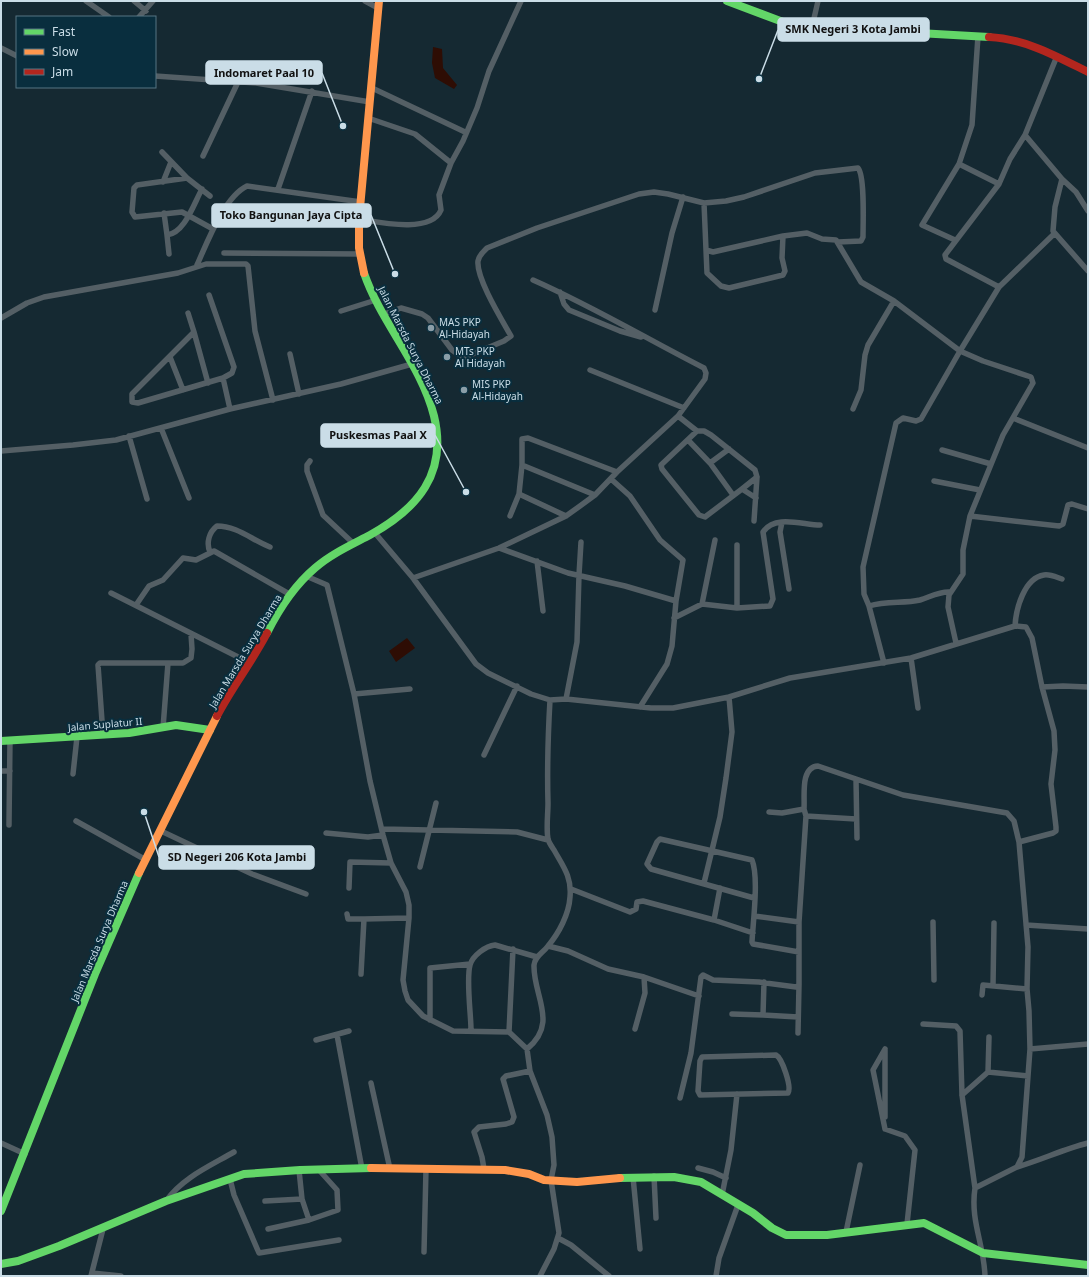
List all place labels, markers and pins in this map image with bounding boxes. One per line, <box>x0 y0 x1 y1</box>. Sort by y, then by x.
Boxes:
callout: SMK Negeri 3 Kota Jambi <box>778 18 929 41</box>
callout: Indomaret Paal 10 <box>206 61 322 84</box>
callout: Toko Bangunan Jaya Cipta <box>212 204 371 227</box>
place label: MAS PKP Al-Hidayah <box>439 315 490 341</box>
marker: MAS PKP Al-Hidayah <box>426 323 436 333</box>
place label: MTs PKP Al Hidayah <box>455 344 505 370</box>
marker: MTs PKP Al Hidayah <box>442 352 452 362</box>
place label: MIS PKP Al-Hidayah <box>472 377 523 403</box>
marker: MIS PKP Al-Hidayah <box>459 385 469 395</box>
callout: Puskesmas Paal X <box>321 424 435 447</box>
callout: SD Negeri 206 Kota Jambi <box>159 846 314 869</box>

